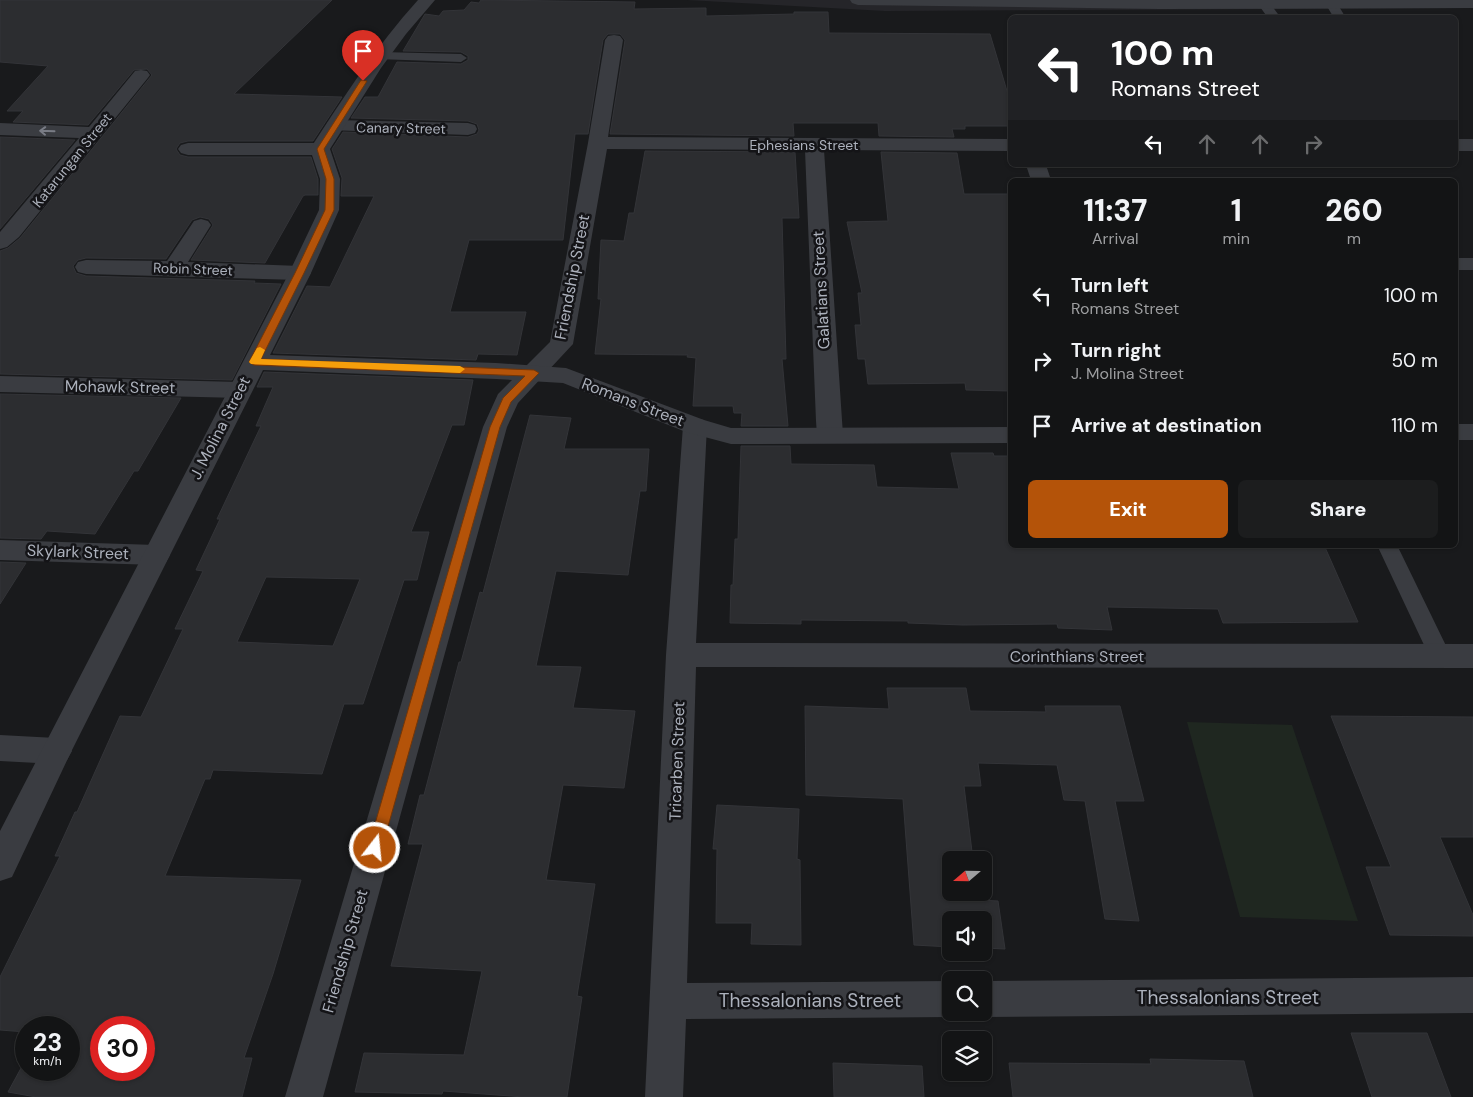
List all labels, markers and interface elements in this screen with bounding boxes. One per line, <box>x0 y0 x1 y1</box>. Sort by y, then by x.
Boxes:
pin <box>342 30 384 81</box>
text: 100 m <box>1111 30 1214 76</box>
icon: left <box>1028 35 1093 100</box>
icon: arrive <box>349 37 377 65</box>
text: Romans Street <box>1111 74 1260 103</box>
street label: Katarungan Street <box>28 109 116 211</box>
street label: Canary Street <box>356 118 446 138</box>
one-way arrow <box>39 127 55 136</box>
icon: left <box>1140 130 1168 158</box>
icon: ahead <box>1193 130 1221 158</box>
icon: ahead <box>1246 130 1274 158</box>
icon: right <box>1299 130 1327 158</box>
street label: Ephesians Street <box>749 136 859 154</box>
text: 11:37 <box>1083 191 1147 230</box>
text: 1 <box>1231 191 1242 230</box>
text: 260 <box>1325 191 1383 230</box>
street label: Friendship Street <box>550 213 594 341</box>
text: Arrival <box>1092 228 1139 249</box>
text: min <box>1223 228 1250 249</box>
text: m <box>1347 228 1361 249</box>
street label: Galatians Street <box>807 230 835 350</box>
street label: Robin Street <box>153 259 233 279</box>
text: Turn left <box>1071 273 1149 298</box>
icon: left <box>1028 282 1056 310</box>
text: 100 m <box>1384 283 1438 308</box>
text: Romans Street <box>1071 298 1179 319</box>
text: Turn right <box>1071 338 1161 363</box>
icon: right <box>1028 347 1056 375</box>
text: 50 m <box>1391 348 1438 373</box>
text: J. Molina Street <box>1071 363 1184 384</box>
street label: J. Molina Street <box>185 373 255 483</box>
street label: Romans Street <box>579 373 687 431</box>
street label: Mohawk Street <box>65 376 175 398</box>
icon: arrive <box>1028 412 1056 440</box>
text: Arrive at destination <box>1071 413 1262 438</box>
text: 110 m <box>1391 413 1438 438</box>
button: Exit <box>1028 480 1228 538</box>
button: Share <box>1238 480 1438 538</box>
street label: Skylark Street <box>27 540 129 564</box>
street label: Corinthians Street <box>1010 646 1144 667</box>
street label: Tricarben Street <box>664 701 690 821</box>
position arrow <box>348 821 400 873</box>
north arrow <box>942 851 992 901</box>
map controls <box>942 851 992 1081</box>
street label: Friendship Street <box>317 887 373 1015</box>
button: sound <box>942 911 992 961</box>
button: search <box>942 971 992 1021</box>
street label: Thessalonians Street <box>1137 985 1319 1010</box>
street label: Thessalonians Street <box>719 988 901 1013</box>
speed limit sign: 30 <box>90 1016 155 1081</box>
text: 23 <box>33 1026 62 1059</box>
button: layers <box>942 1031 992 1081</box>
text: km/h <box>33 1053 62 1069</box>

